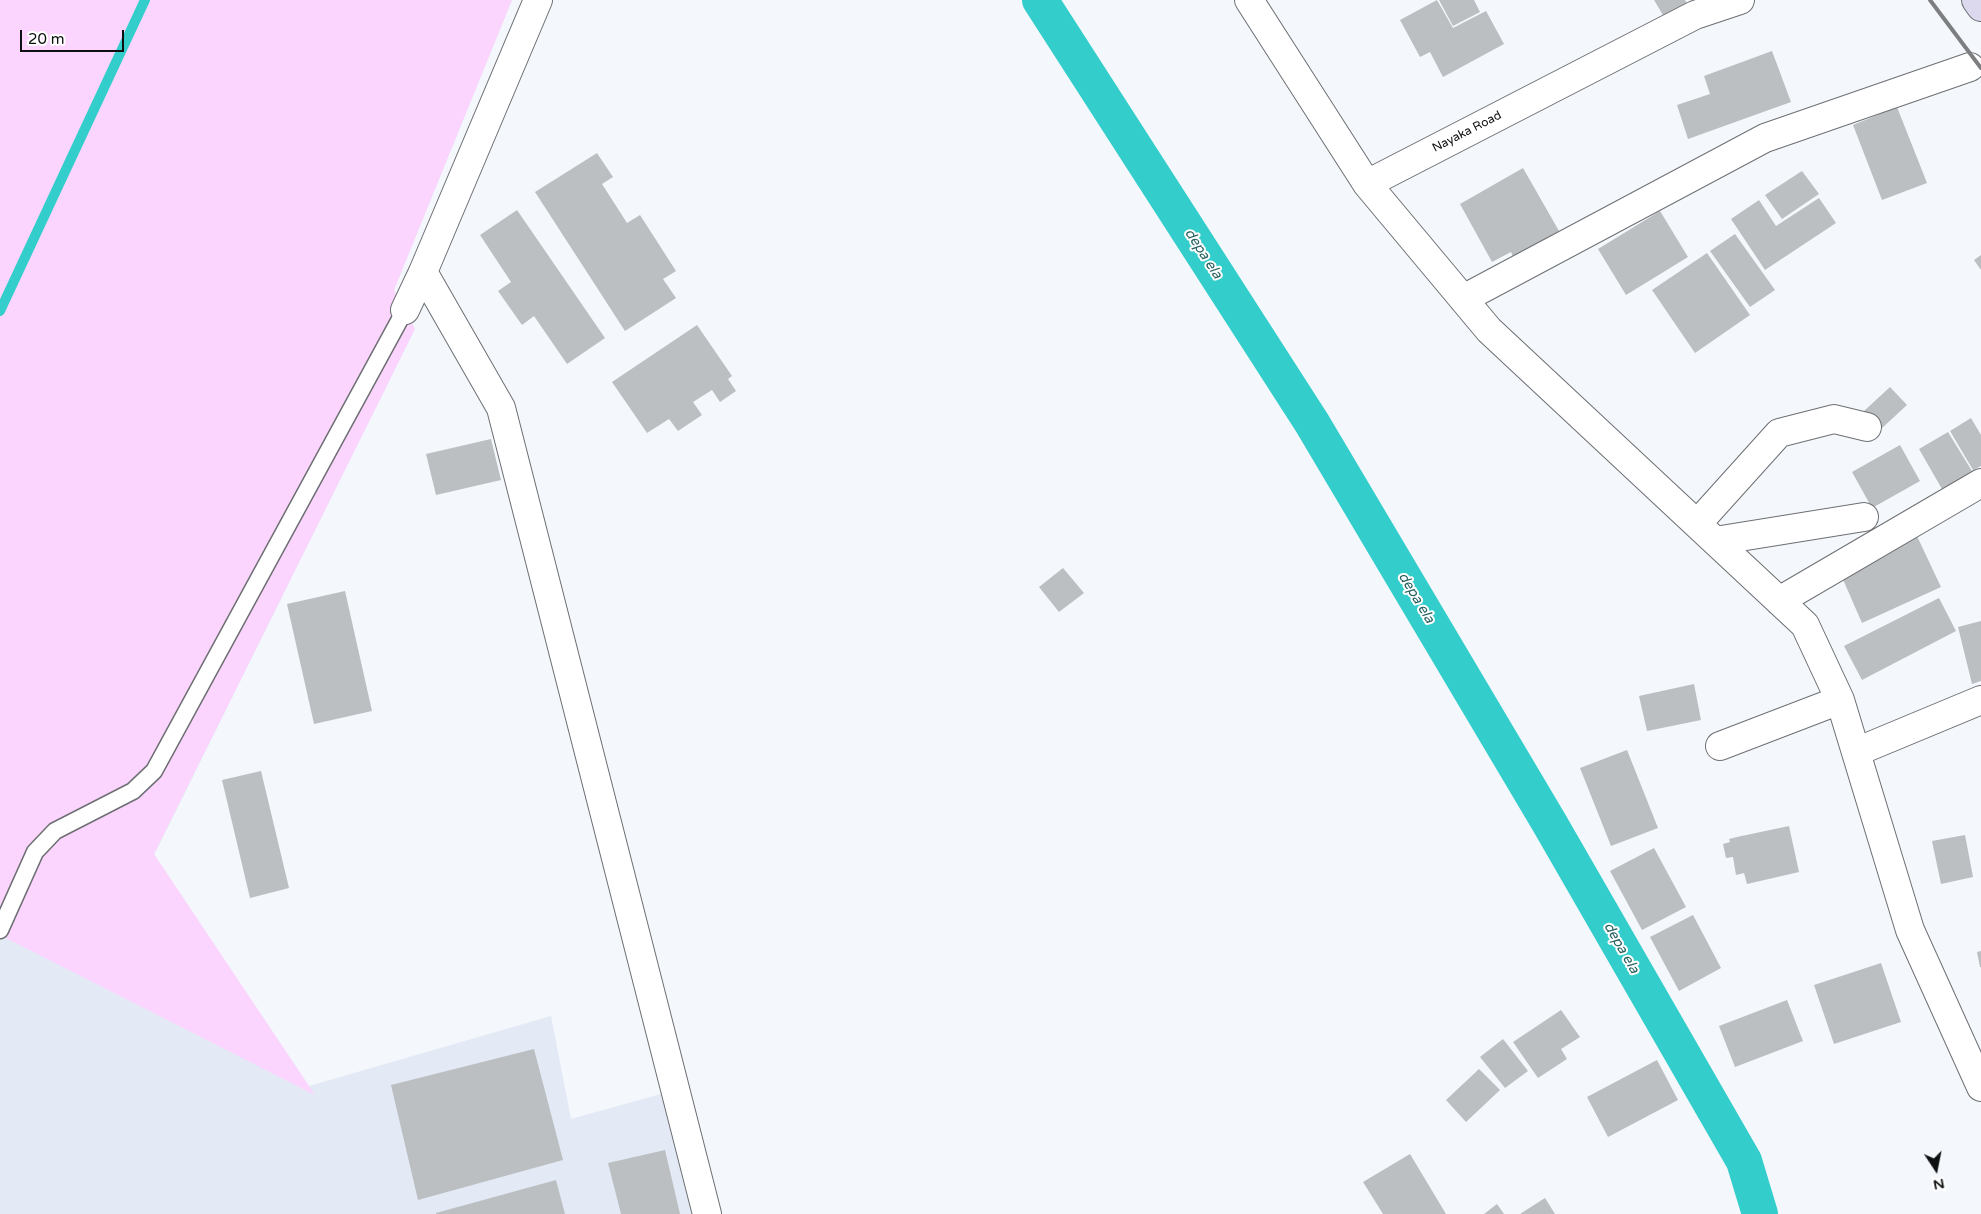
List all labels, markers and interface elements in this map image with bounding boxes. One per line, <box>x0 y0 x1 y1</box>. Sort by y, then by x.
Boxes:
scale bar <box>22 20 126 52</box>
text: 20 m <box>28 30 65 48</box>
street label: Nayaka Road <box>1430 108 1504 156</box>
water label: depa ela <box>1181 226 1225 282</box>
water label: depa ela <box>1394 570 1438 626</box>
water label: depa ela <box>1600 919 1642 977</box>
north arrow <box>1911 1144 1961 1194</box>
text: N <box>1932 1175 1946 1194</box>

